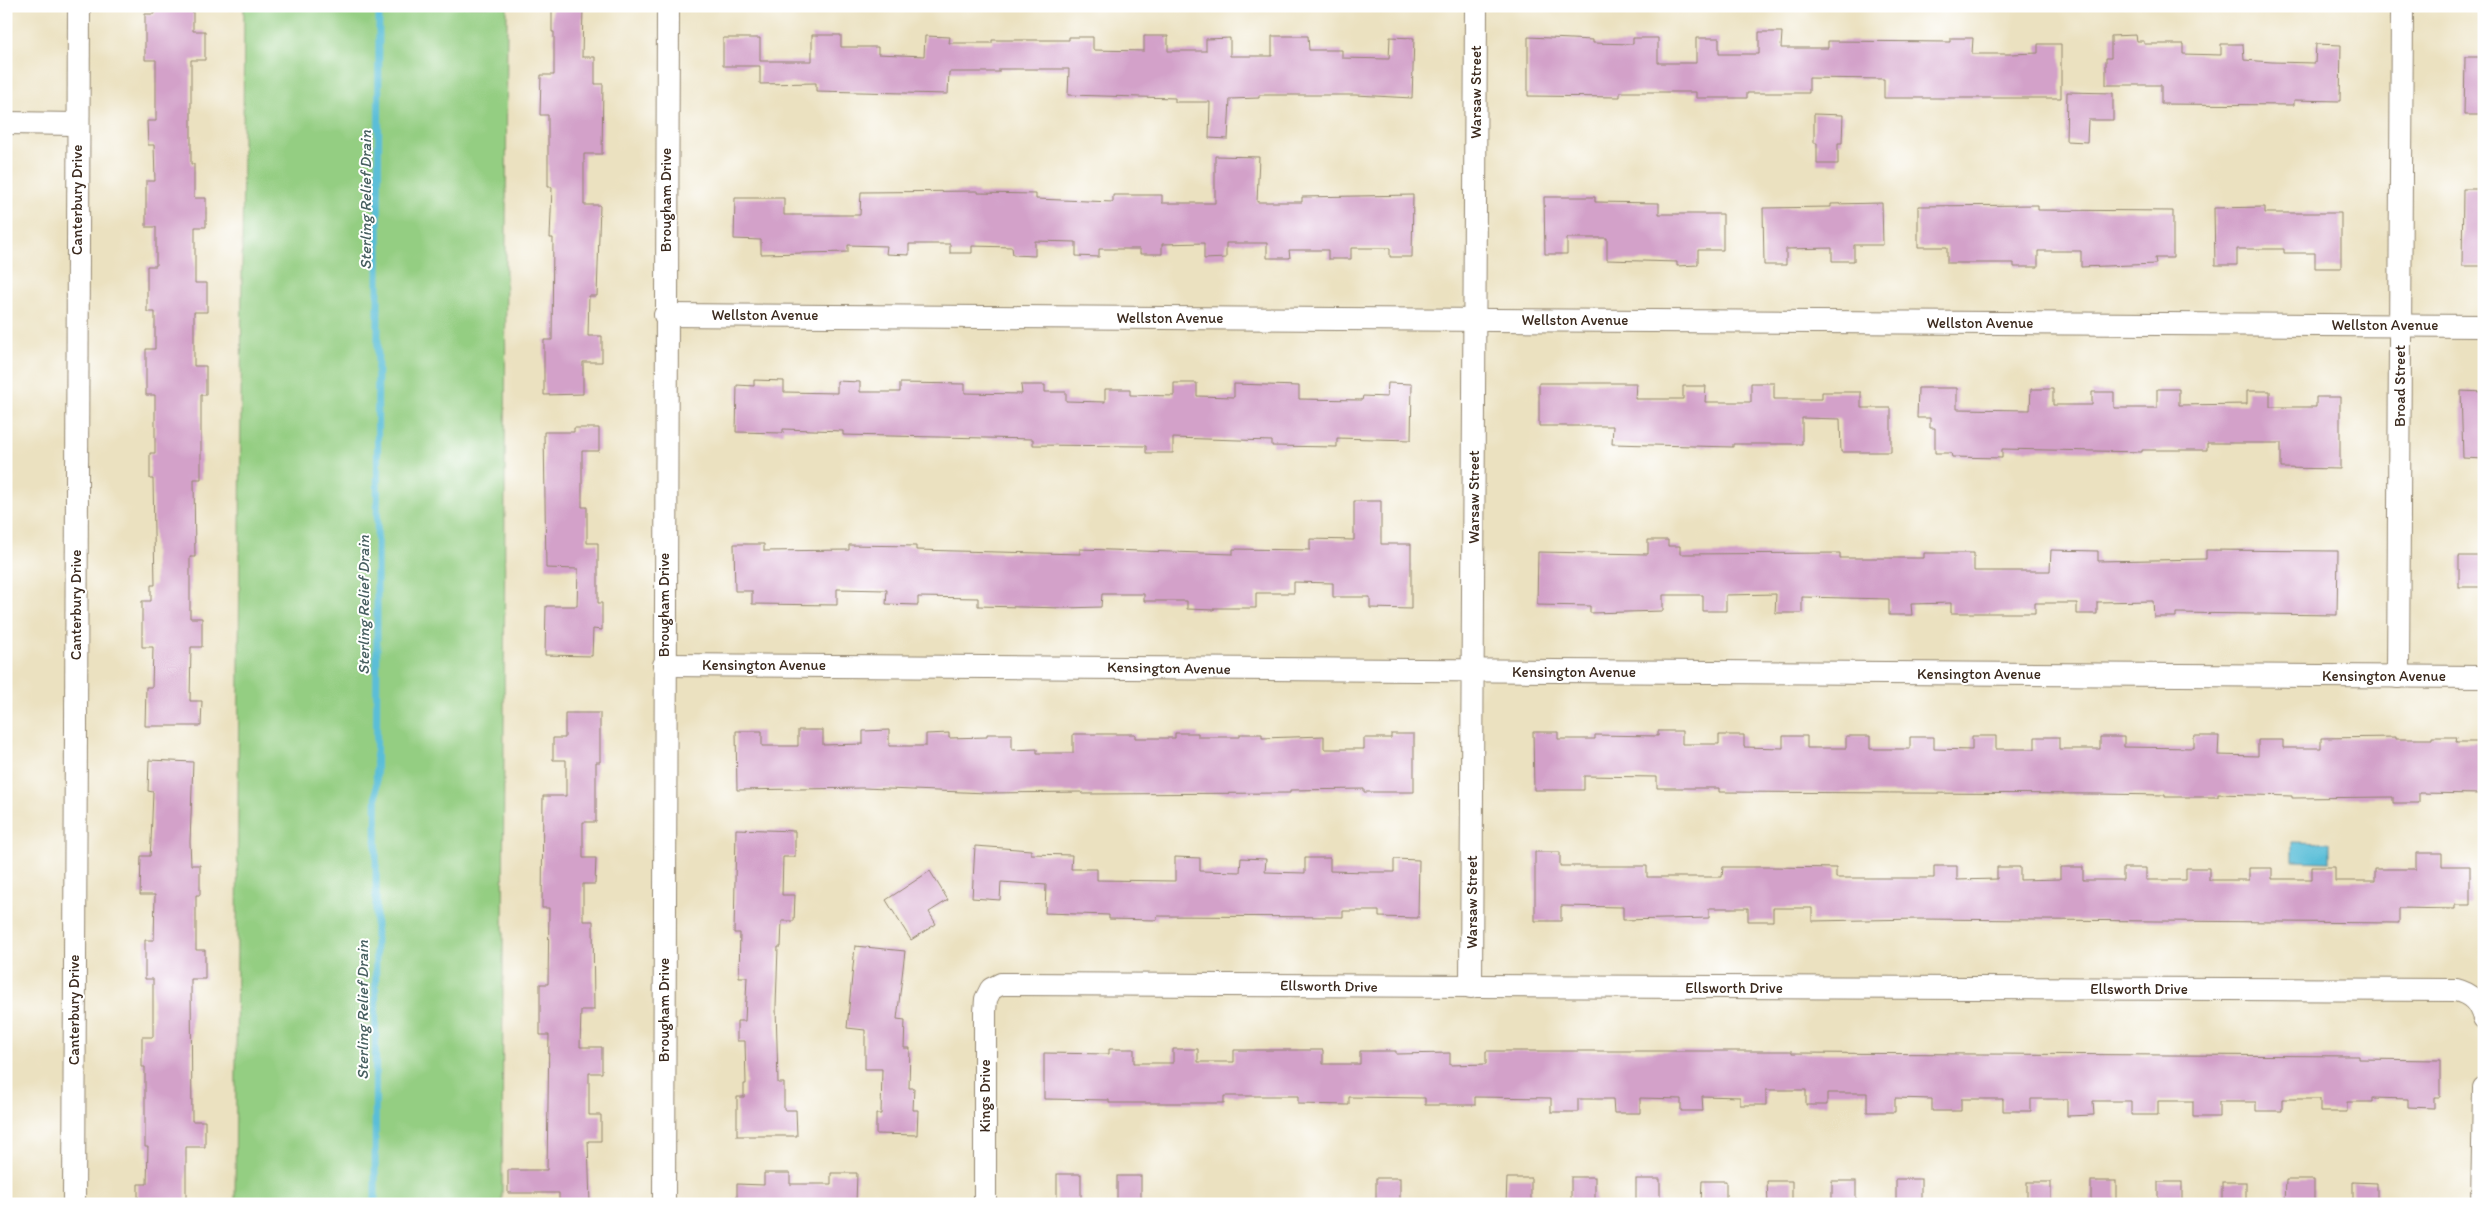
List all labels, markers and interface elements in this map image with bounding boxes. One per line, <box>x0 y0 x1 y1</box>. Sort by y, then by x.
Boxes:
street label: Warsaw Street <box>1467 45 1485 139</box>
water label: Sterling Relief Drain <box>356 129 375 270</box>
street label: Canterbury Drive <box>68 145 86 255</box>
street label: Brougham Drive <box>657 148 675 252</box>
street label: Wellston Avenue <box>711 306 819 324</box>
street label: Wellston Avenue <box>1116 309 1224 327</box>
street label: Wellston Avenue <box>1521 311 1629 329</box>
street label: Wellston Avenue <box>1926 314 2034 332</box>
street label: Wellston Avenue <box>2331 316 2439 334</box>
street label: Broad Street <box>2391 345 2409 427</box>
street label: Warsaw Street <box>1465 450 1483 544</box>
water label: Sterling Relief Drain <box>354 534 373 675</box>
street label: Canterbury Drive <box>67 550 85 660</box>
street label: Brougham Drive <box>655 553 673 657</box>
street label: Kensington Avenue <box>702 656 826 674</box>
street label: Kensington Avenue <box>1107 658 1231 678</box>
street label: Kensington Avenue <box>1512 663 1636 681</box>
street label: Kensington Avenue <box>1917 665 2041 683</box>
street label: Kensington Avenue <box>2322 667 2446 685</box>
street label: Warsaw Street <box>1463 855 1481 949</box>
water label: Sterling Relief Drain <box>353 939 372 1080</box>
street label: Canterbury Drive <box>65 955 83 1065</box>
street label: Brougham Drive <box>655 958 673 1062</box>
street label: Ellsworth Drive <box>1280 976 1378 996</box>
street label: Ellsworth Drive <box>1685 979 1783 997</box>
street label: Ellsworth Drive <box>2090 980 2188 998</box>
street label: Kings Drive <box>976 1059 994 1133</box>

